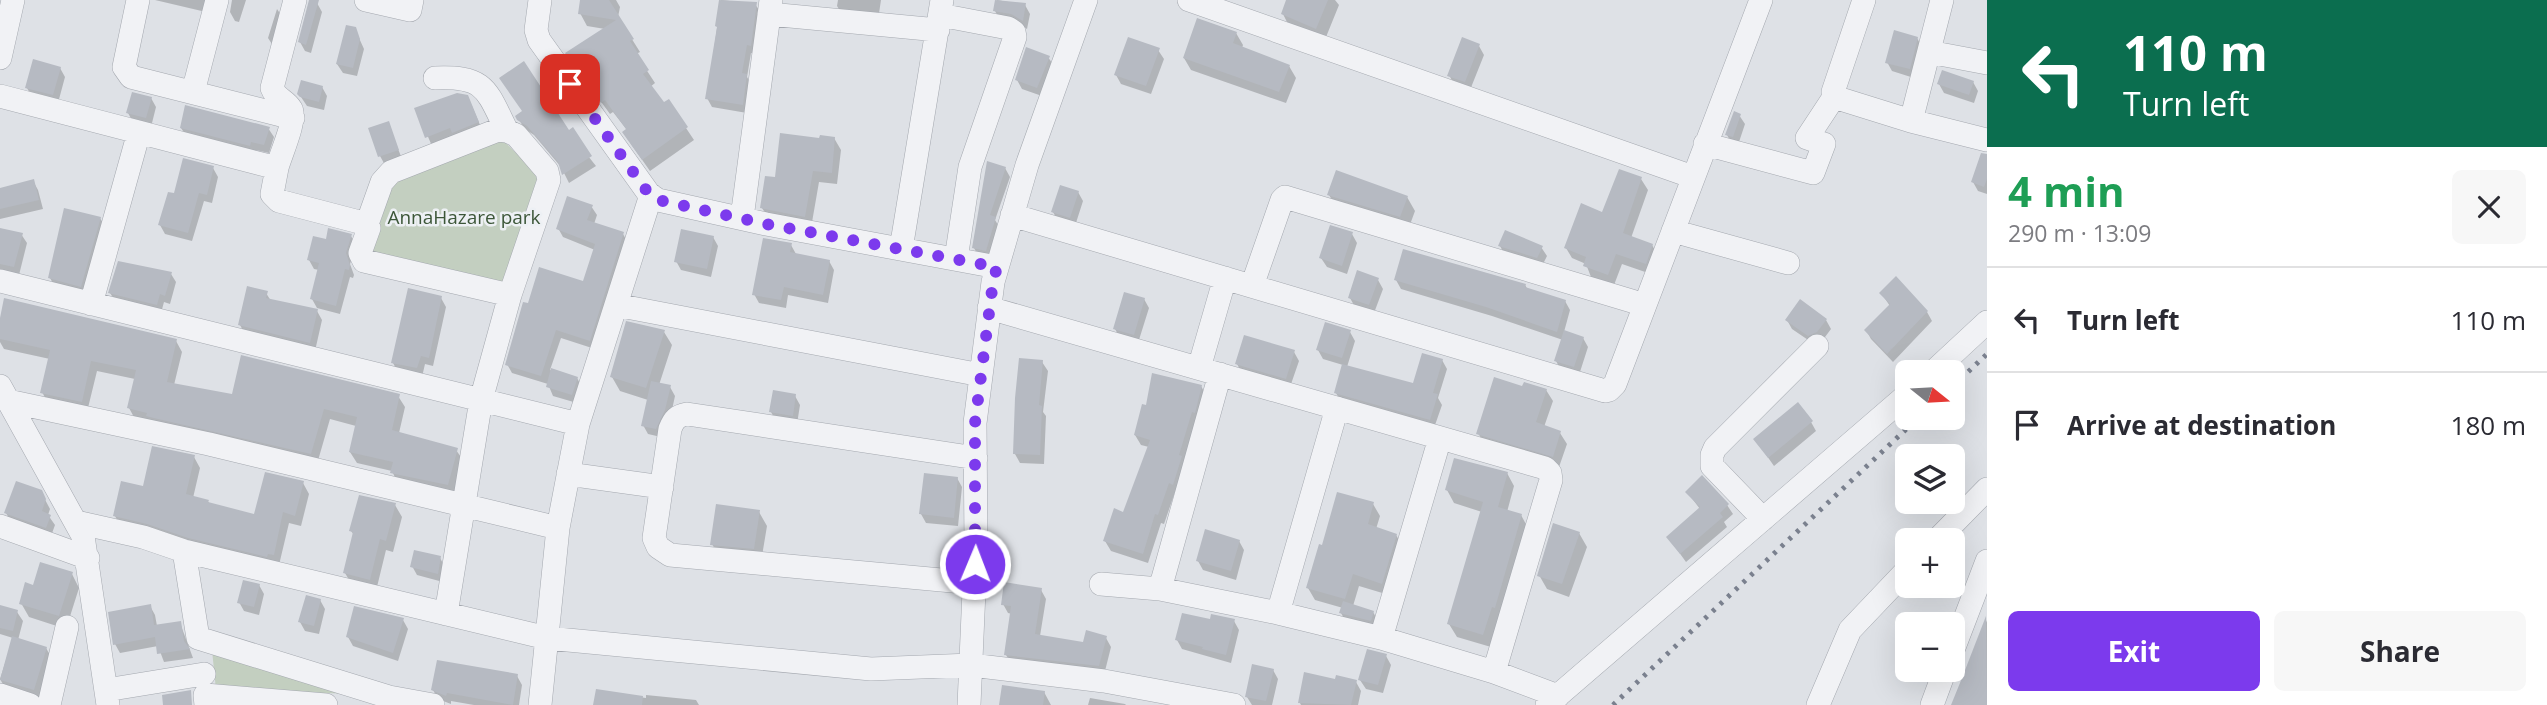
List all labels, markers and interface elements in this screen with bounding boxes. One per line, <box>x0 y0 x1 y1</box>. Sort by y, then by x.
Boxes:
text: 110 m <box>2123 19 2268 85</box>
icon: left <box>2008 28 2099 119</box>
pin <box>540 54 600 114</box>
icon: arrive <box>551 65 589 103</box>
text: Turn left <box>2123 82 2249 125</box>
text: 4 min <box>2008 162 2125 219</box>
button: close <box>2452 170 2526 244</box>
park label: AnnaHazare park <box>387 204 541 230</box>
text: 290 m · 13:09 <box>2008 217 2151 249</box>
icon: left <box>2008 301 2046 339</box>
text: Turn left <box>2067 302 2179 338</box>
text: 110 m <box>2451 302 2526 338</box>
north arrow <box>1895 360 1965 430</box>
map controls <box>1895 360 1965 682</box>
icon: arrive <box>2008 406 2046 444</box>
text: Arrive at destination <box>2067 407 2336 443</box>
text: 180 m <box>2451 407 2526 443</box>
button: layers <box>1895 444 1965 514</box>
position arrow <box>938 527 1012 601</box>
button: + <box>1895 528 1965 598</box>
button: Exit <box>2008 611 2260 691</box>
button: Share <box>2274 611 2526 691</box>
button: − <box>1895 612 1965 682</box>

